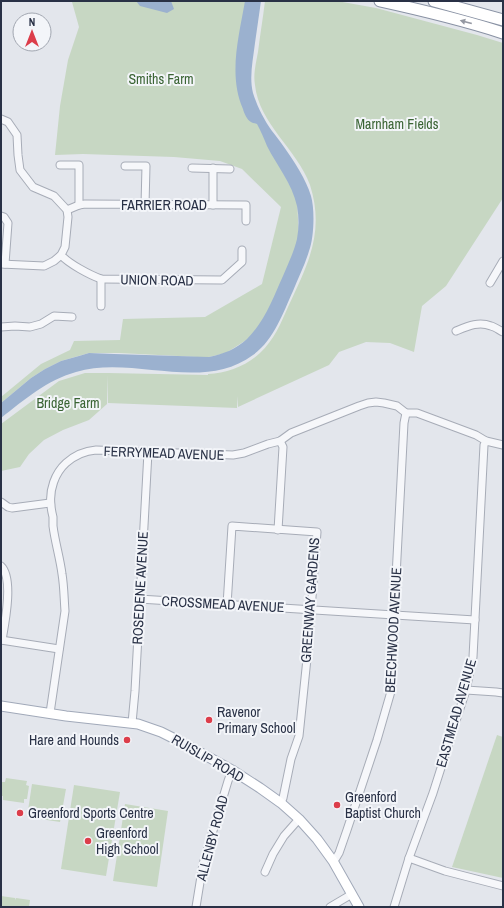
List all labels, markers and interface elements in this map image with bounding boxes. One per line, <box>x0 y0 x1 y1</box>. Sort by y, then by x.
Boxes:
north arrow <box>12 12 52 52</box>
text: N <box>29 15 35 29</box>
one-way arrow <box>459 19 471 25</box>
park label: Smiths Farm <box>128 70 194 88</box>
park label: Marnham Fields <box>356 115 439 133</box>
street label: FARRIER ROAD <box>121 196 207 214</box>
street label: UNION ROAD <box>120 270 194 290</box>
park label: Bridge Farm <box>36 394 100 412</box>
street label: FERRYMEAD AVENUE <box>103 442 225 464</box>
street label: ROSEDENE AVENUE <box>128 531 152 645</box>
street label: GREENWAY GARDENS <box>297 536 323 663</box>
street label: BEECHWOOD AVENUE <box>381 567 405 693</box>
street label: CROSSMEAD AVENUE <box>161 592 285 616</box>
street label: EASTMEAD AVENUE <box>432 657 480 769</box>
place label: Ravenor Primary School <box>217 703 295 737</box>
marker: Ravenor Primary School <box>204 715 214 725</box>
street label: RUISLIP ROAD <box>169 730 247 786</box>
place label: Hare and Hounds <box>29 731 119 749</box>
marker: Hare and Hounds <box>122 735 132 745</box>
place label: Greenford Baptist Church <box>345 788 421 822</box>
street label: ALLENBY ROAD <box>192 793 232 884</box>
marker: Greenford Baptist Church <box>332 800 342 810</box>
place label: Greenford Sports Centre <box>28 804 154 822</box>
marker: Greenford Sports Centre <box>15 808 25 818</box>
place label: Greenford High School <box>96 824 159 858</box>
marker: Greenford High School <box>83 836 93 846</box>

